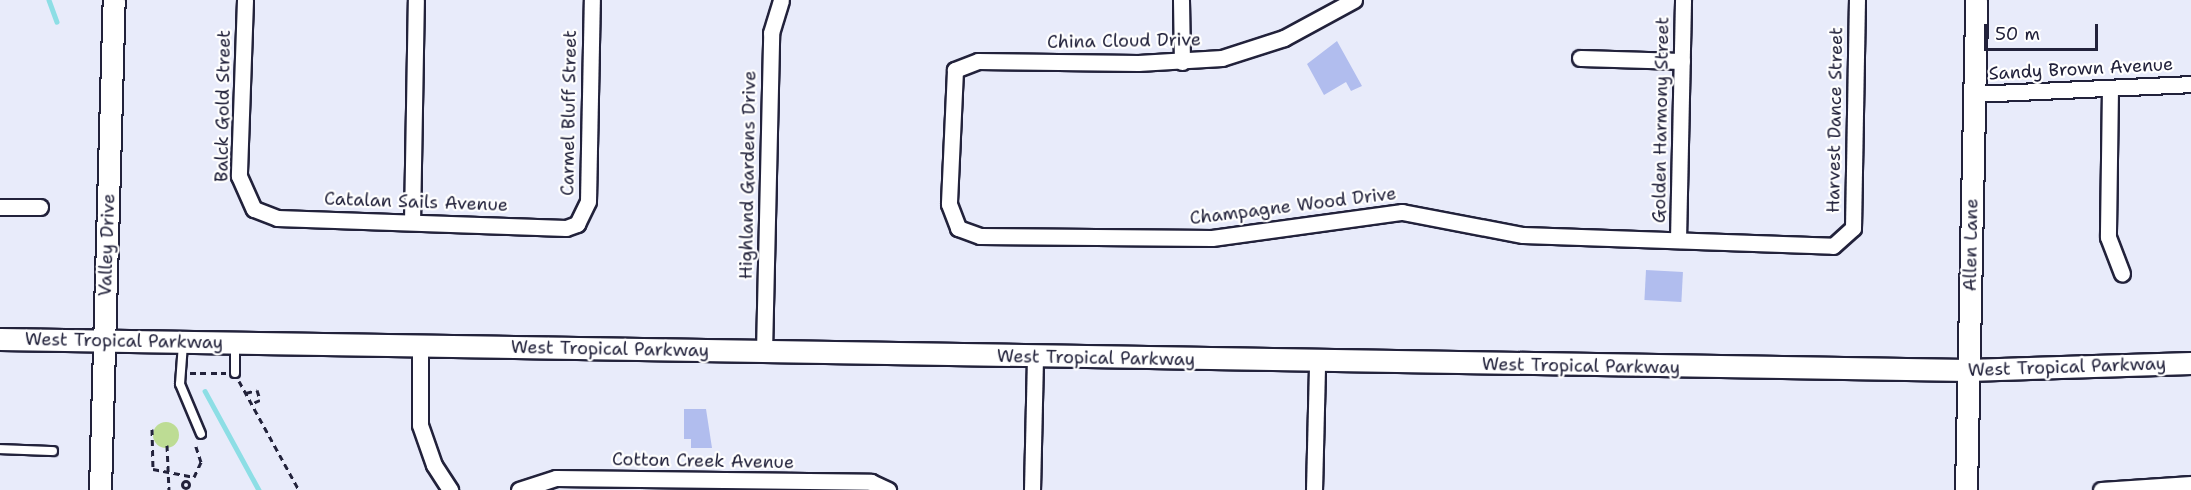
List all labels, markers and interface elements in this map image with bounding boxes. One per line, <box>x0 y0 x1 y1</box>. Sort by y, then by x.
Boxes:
scale bar <box>1987 12 2101 50</box>
street label: Golden Harmony Street <box>1648 17 1674 223</box>
text: 50 m <box>1995 22 2040 46</box>
street label: Harvest Dance Street <box>1823 27 1847 213</box>
street label: China Cloud Drive <box>1047 29 1201 53</box>
street label: Balck Gold Street <box>211 30 235 182</box>
street label: Carmel Bluff Street <box>557 30 581 196</box>
street label: Sandy Brown Avenue <box>1988 53 2174 85</box>
street label: Highland Gardens Drive <box>735 71 761 279</box>
street label: Champagne Wood Drive <box>1188 183 1398 229</box>
street label: Catalan Sails Avenue <box>324 188 508 216</box>
street label: Valley Drive <box>94 193 120 297</box>
street label: Allen Lane <box>1959 198 1983 292</box>
street label: West Tropical Parkway <box>25 328 223 354</box>
street label: West Tropical Parkway <box>511 336 709 362</box>
street label: West Tropical Parkway <box>997 345 1195 371</box>
street label: West Tropical Parkway <box>1482 353 1680 379</box>
street label: West Tropical Parkway <box>1967 353 2167 381</box>
street label: Cotton Creek Avenue <box>612 449 794 473</box>

